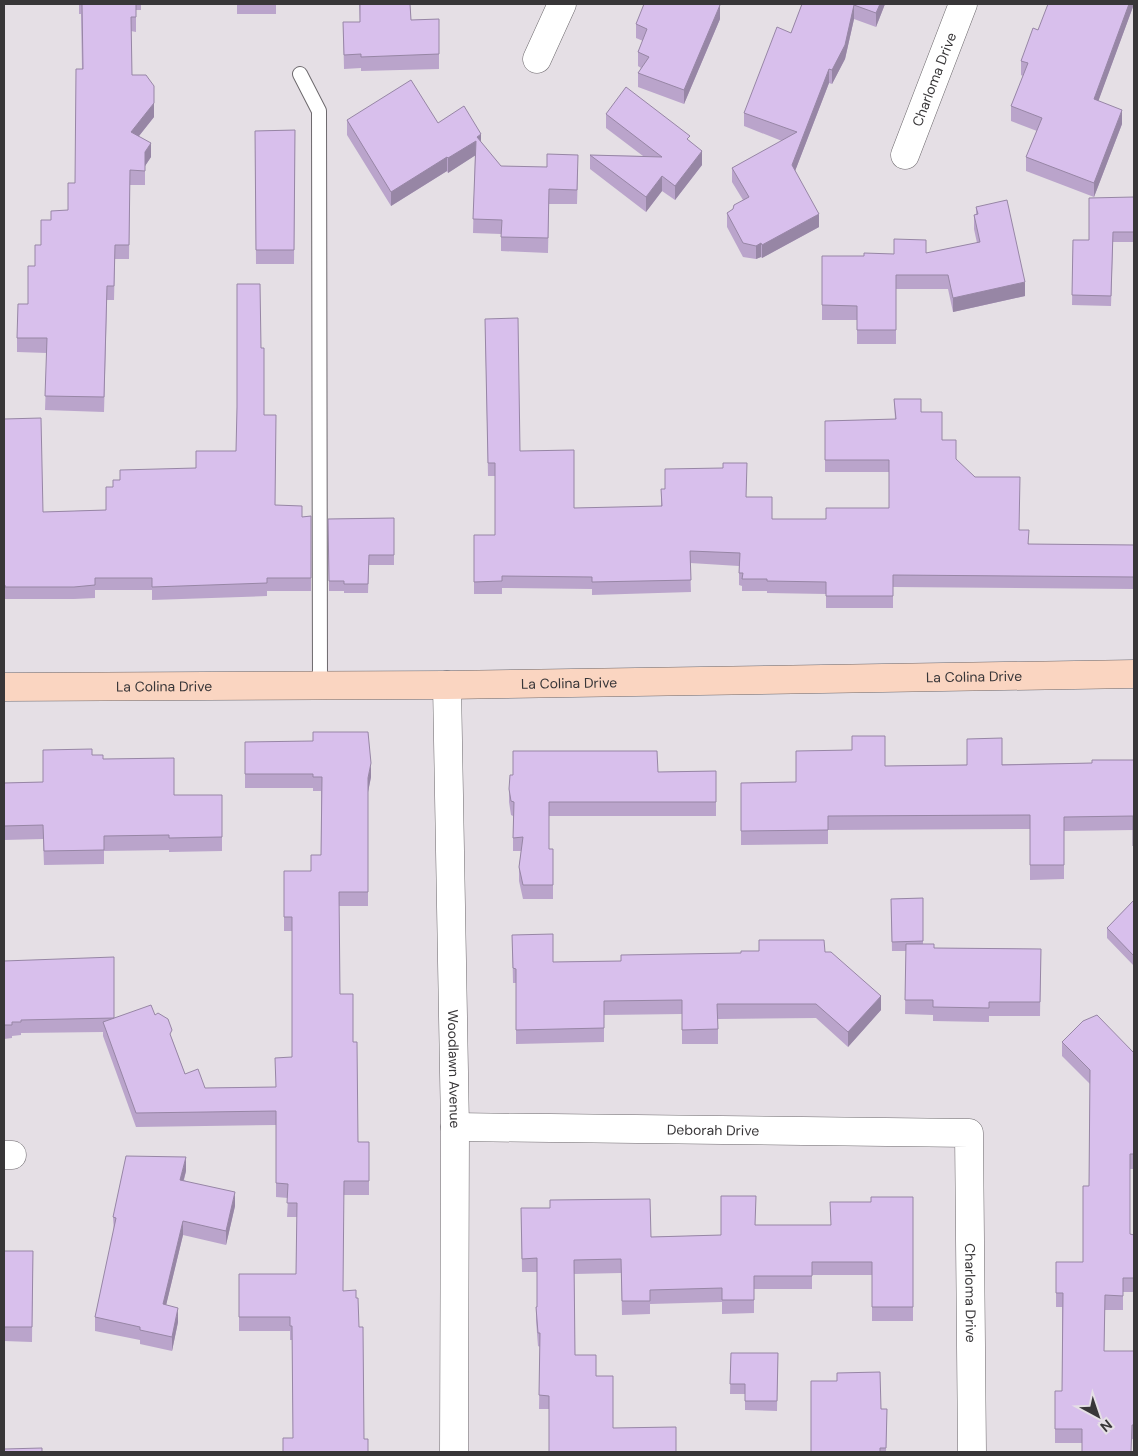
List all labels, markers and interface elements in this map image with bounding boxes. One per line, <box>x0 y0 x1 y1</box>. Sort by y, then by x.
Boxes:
street label: Charloma Drive <box>908 30 960 129</box>
street label: La Colina Drive <box>926 667 1022 686</box>
street label: La Colina Drive <box>521 673 617 693</box>
street label: La Colina Drive <box>116 677 212 695</box>
street label: Woodlawn Avenue <box>444 1009 464 1129</box>
street label: Deborah Drive <box>667 1120 759 1140</box>
street label: Charloma Drive <box>961 1243 980 1343</box>
north arrow <box>1073 1391 1123 1441</box>
text: N <box>1097 1416 1116 1436</box>

